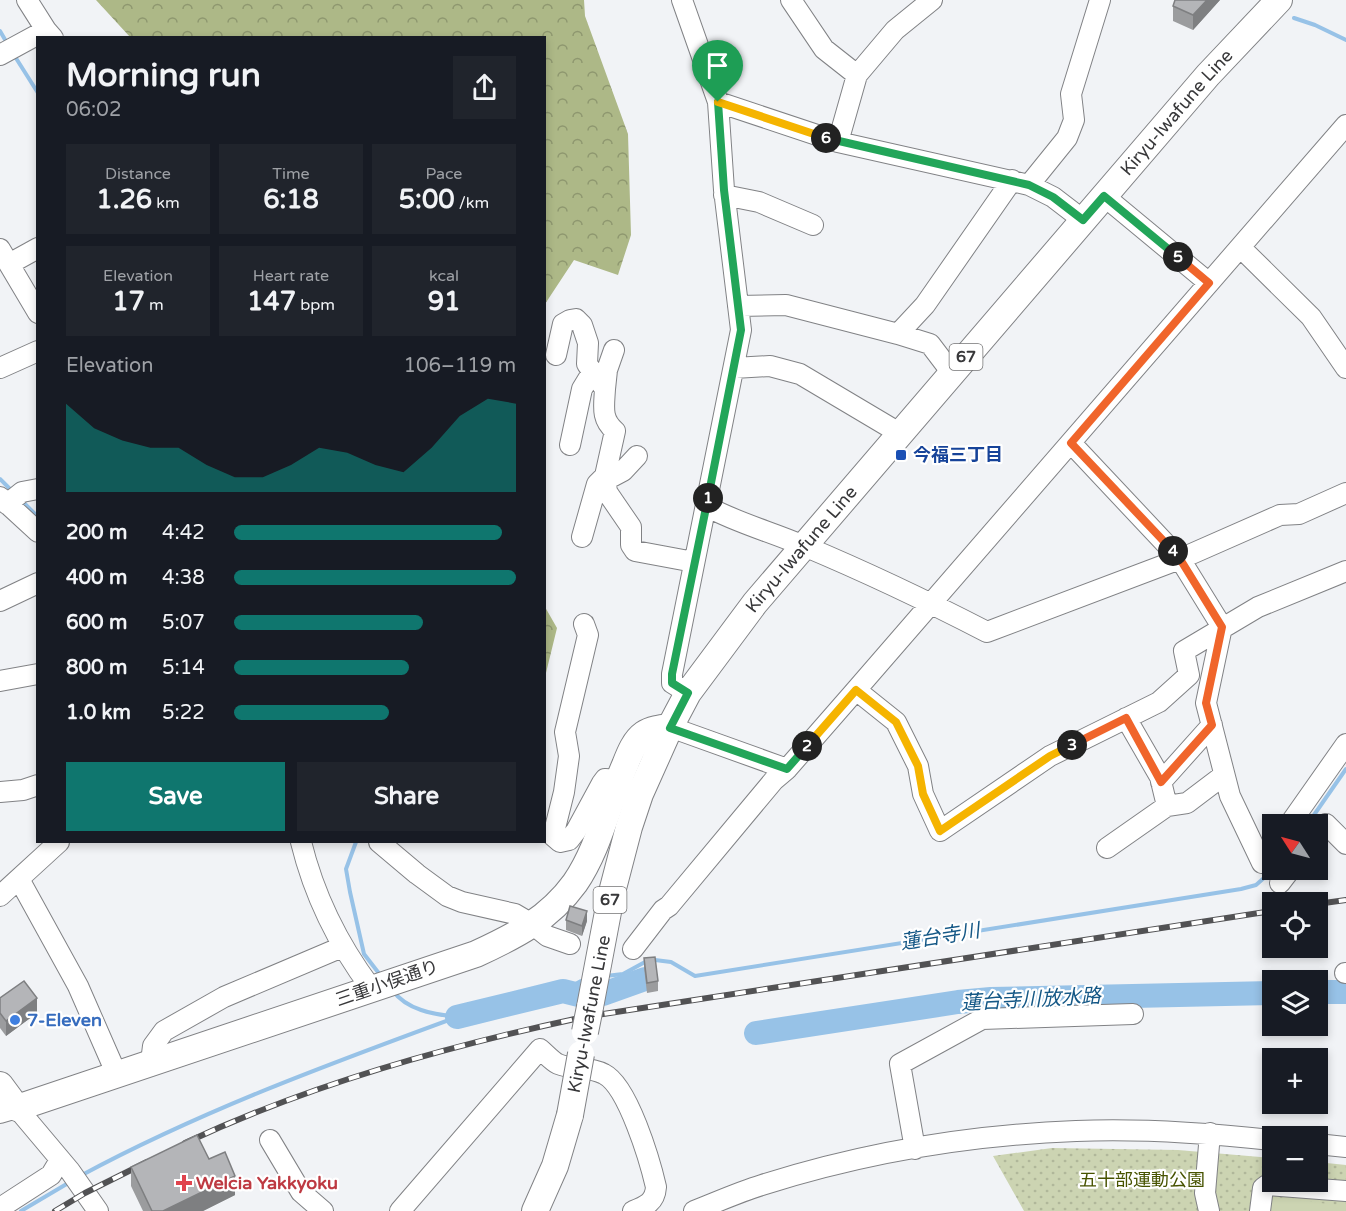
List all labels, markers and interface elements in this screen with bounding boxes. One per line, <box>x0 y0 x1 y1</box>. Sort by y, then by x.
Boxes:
pin <box>692 40 743 102</box>
street label: Kiryu-Iwafune Line <box>1116 45 1237 180</box>
icon: arrive <box>701 49 734 82</box>
text: Morning run <box>66 56 261 95</box>
button: share <box>453 56 516 119</box>
text: 06:02 <box>66 98 121 122</box>
pin: 6 <box>811 123 841 153</box>
text: 6 <box>821 128 831 148</box>
text: Distance <box>105 164 171 184</box>
text: Time <box>272 164 310 184</box>
text: Pace <box>426 164 462 184</box>
text: 1.26 <box>96 184 152 215</box>
text: 6:18 <box>263 184 319 215</box>
text: 5:00 <box>399 184 455 215</box>
text: km <box>152 193 180 213</box>
text: /km <box>455 193 489 213</box>
pin: 5 <box>1163 242 1193 272</box>
text: 5 <box>1173 247 1183 267</box>
text: Elevation <box>103 266 173 286</box>
text: Heart rate <box>253 266 329 286</box>
text: kcal <box>429 266 459 286</box>
text: 17 <box>112 286 145 317</box>
text: 147 <box>247 286 296 317</box>
text: 91 <box>428 286 460 317</box>
text: m <box>145 295 164 315</box>
text: bpm <box>296 295 335 315</box>
road number: 67 <box>950 344 982 370</box>
text: Elevation <box>66 354 153 378</box>
text: 106–119 m <box>403 354 516 378</box>
place label: 今福三丁目 <box>913 444 1003 466</box>
marker: 今福三丁目 <box>894 448 908 462</box>
street label: Kiryu-Iwafune Line <box>741 481 862 617</box>
pin: 1 <box>693 483 723 513</box>
text: 1 <box>703 488 713 508</box>
text: 200 m <box>66 521 127 545</box>
text: 4:42 <box>162 521 205 545</box>
pin: 4 <box>1158 536 1188 566</box>
text: 4 <box>1168 541 1178 561</box>
text: 400 m <box>66 566 127 590</box>
text: 4:38 <box>162 566 205 590</box>
text: 600 m <box>66 611 127 635</box>
text: 5:07 <box>162 611 205 635</box>
text: 800 m <box>66 656 127 680</box>
text: 5:14 <box>162 656 205 680</box>
text: 1.0 km <box>66 701 131 725</box>
text: 5:22 <box>162 701 205 725</box>
pin: 3 <box>1057 730 1087 760</box>
pin: 2 <box>792 731 822 761</box>
text: 3 <box>1067 735 1077 755</box>
text: 2 <box>802 736 812 756</box>
button: Save <box>66 762 285 831</box>
button: Share <box>297 762 516 831</box>
north arrow <box>1262 814 1328 880</box>
map controls <box>1262 814 1328 1192</box>
road number: 67 <box>594 887 626 913</box>
button: locate <box>1262 892 1328 958</box>
water label: 蓮台寺川 <box>899 919 983 955</box>
street label: Kiryu-Iwafune Line <box>563 933 615 1095</box>
street label: 三重小俣通り <box>332 955 442 1011</box>
button: layers <box>1262 970 1328 1036</box>
water label: 蓮台寺川放水路 <box>960 984 1104 1016</box>
place label: 7-Eleven <box>27 1009 102 1031</box>
marker: 7-Eleven <box>8 1013 22 1027</box>
button: + <box>1262 1048 1328 1114</box>
button: − <box>1262 1126 1328 1192</box>
park label: 五十部運動公園 <box>1079 1169 1205 1191</box>
place label: Welcia Yakkyoku <box>196 1172 338 1194</box>
marker: Welcia Yakkyoku <box>177 1176 191 1190</box>

